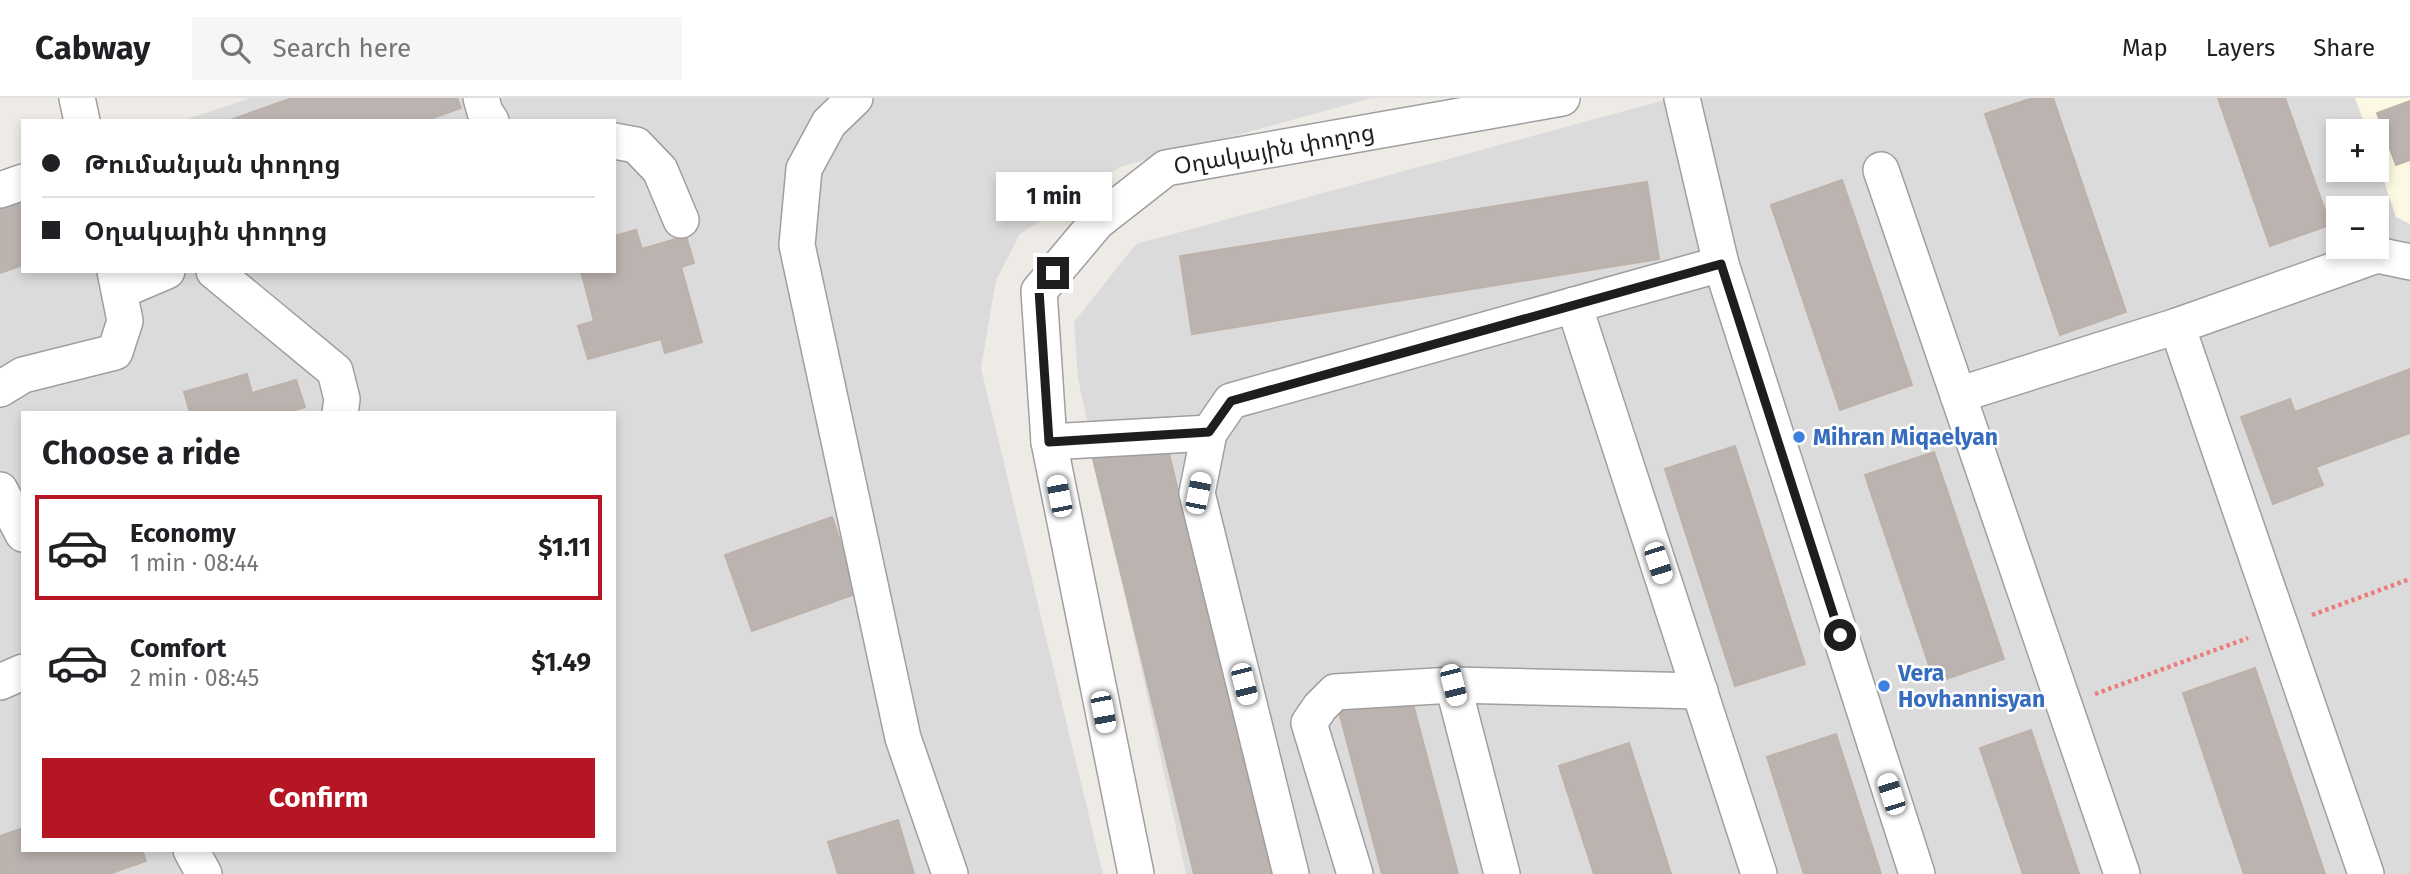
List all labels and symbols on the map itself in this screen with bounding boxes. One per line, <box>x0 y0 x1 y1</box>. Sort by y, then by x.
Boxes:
street label: Օղակային փողոց <box>1171 118 1377 180</box>
callout: 1 min <box>995 172 1111 220</box>
route end <box>1037 257 1069 289</box>
place label: Mihran Miqaelyan <box>1813 423 1998 451</box>
marker: Mihran Miqaelyan <box>1791 429 1807 445</box>
car <box>1184 470 1213 516</box>
car <box>1045 473 1074 519</box>
car <box>1642 540 1675 586</box>
route start <box>1824 619 1856 651</box>
place label: Vera Hovhannisyan <box>1897 659 2045 713</box>
car <box>1229 661 1260 707</box>
car <box>1438 662 1469 708</box>
marker: Vera Hovhannisyan <box>1876 678 1892 694</box>
car <box>1089 689 1118 735</box>
car <box>1875 771 1908 817</box>

